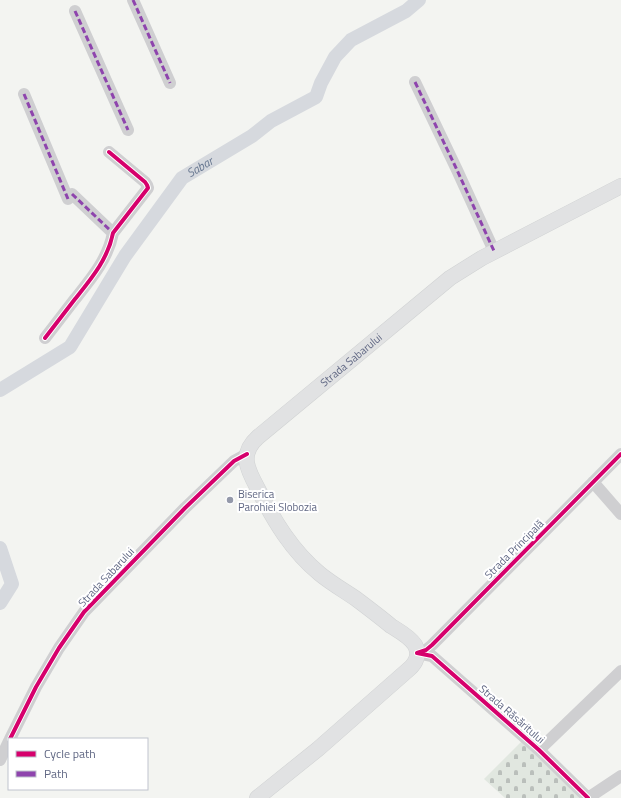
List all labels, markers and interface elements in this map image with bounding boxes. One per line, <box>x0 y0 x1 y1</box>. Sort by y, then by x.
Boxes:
water label: Sabar <box>183 150 218 182</box>
street label: Strada Sabarului <box>317 329 385 390</box>
place label: Biserica Parohiei Slobozia <box>238 486 317 515</box>
marker: Biserica Parohiei Slobozia <box>225 495 235 505</box>
street label: Strada Principală <box>481 515 548 582</box>
street label: Strada Sabarului <box>74 544 138 610</box>
street label: Strada Răsăritului <box>476 681 548 747</box>
legend <box>8 738 148 790</box>
text: Cycle path <box>44 744 96 763</box>
text: Path <box>44 764 68 783</box>

